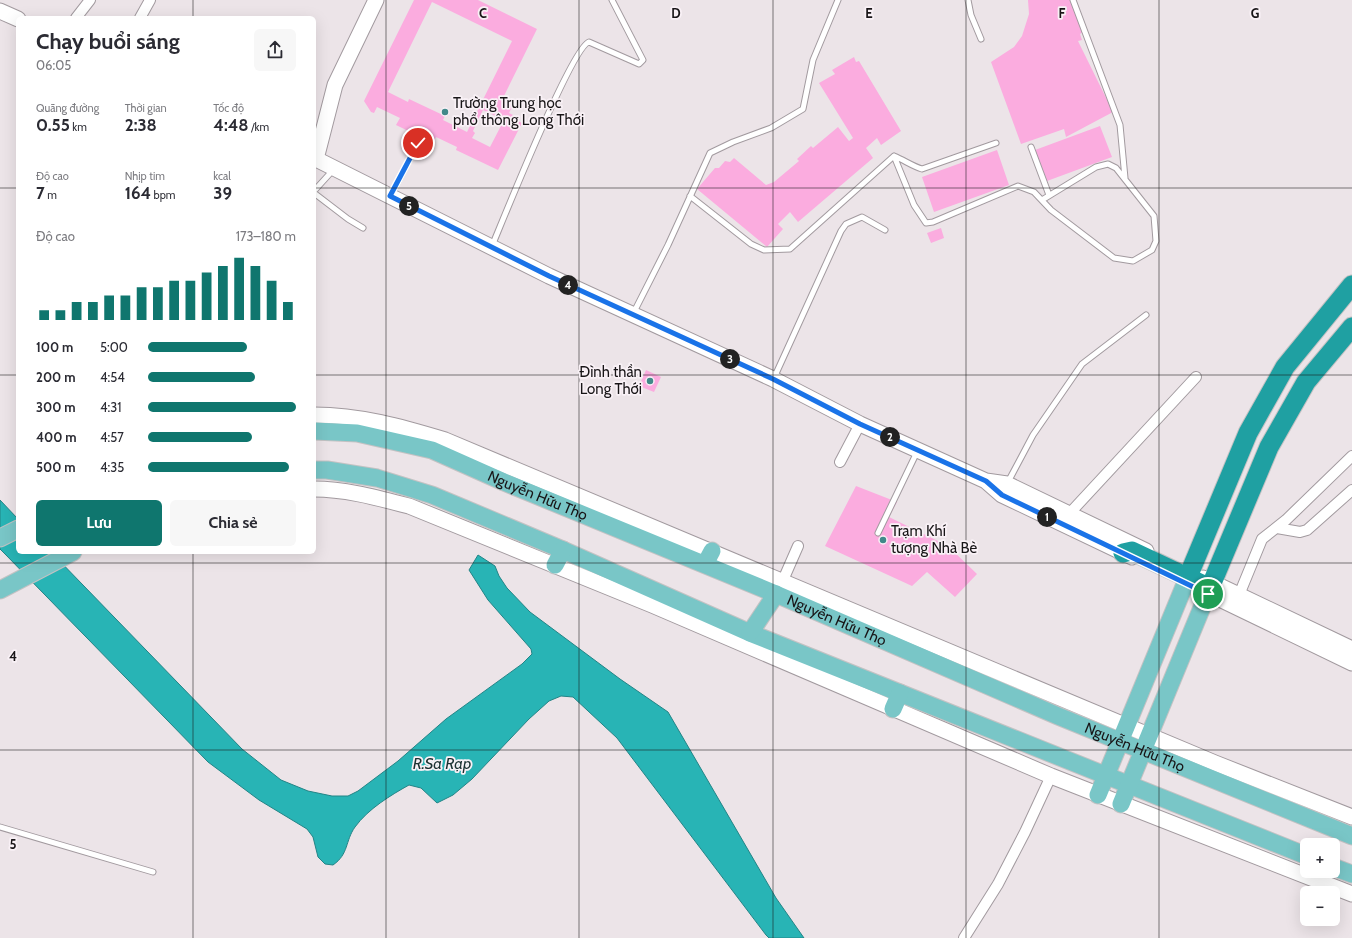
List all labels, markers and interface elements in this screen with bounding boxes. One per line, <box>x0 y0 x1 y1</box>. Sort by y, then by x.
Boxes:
text: C <box>479 5 487 21</box>
text: D <box>671 5 681 21</box>
text: E <box>865 5 873 21</box>
text: F <box>1059 5 1066 21</box>
text: G <box>1251 5 1260 21</box>
text: Chạy buổi sáng <box>36 28 180 55</box>
button: share <box>254 29 296 71</box>
text: 06:05 <box>36 57 71 73</box>
place label: Trường Trung học phổ thông Long Thới <box>453 94 584 129</box>
text: Quãng đường <box>36 101 99 115</box>
text: Thời gian <box>125 101 167 115</box>
text: Tốc độ <box>213 101 244 115</box>
marker: Trường Trung học phổ thông Long Thới <box>440 107 450 117</box>
text: 0.55 <box>36 115 70 135</box>
text: 2:38 <box>125 115 157 135</box>
text: 4:48 <box>213 115 249 135</box>
text: km <box>70 120 87 134</box>
text: /km <box>249 120 269 134</box>
pin <box>401 126 435 160</box>
icon: check <box>407 132 429 154</box>
text: Độ cao <box>36 169 69 183</box>
text: Nhịp tim <box>125 169 165 183</box>
text: kcal <box>213 169 231 183</box>
text: 7 <box>36 183 45 203</box>
text: 164 <box>125 183 151 203</box>
text: 39 <box>213 183 232 203</box>
text: m <box>45 188 57 202</box>
text: bpm <box>151 188 175 202</box>
pin: 5 <box>399 196 419 216</box>
text: 5 <box>406 199 412 213</box>
text: Độ cao <box>36 228 75 244</box>
text: 173–180 m <box>236 228 296 244</box>
pin: 4 <box>558 275 578 295</box>
text: 4 <box>565 278 571 292</box>
text: 100 m <box>36 339 73 355</box>
text: 5:00 <box>100 339 128 355</box>
pin: 3 <box>720 349 740 369</box>
text: 3 <box>727 352 733 366</box>
place label: Đình thần Long Thới <box>579 363 642 398</box>
text: 200 m <box>36 369 75 385</box>
text: 4:54 <box>100 369 125 385</box>
marker: Đình thần Long Thới <box>645 376 655 386</box>
text: 300 m <box>36 399 76 415</box>
text: 4:31 <box>100 399 122 415</box>
pin: 2 <box>880 427 900 447</box>
text: 400 m <box>36 429 77 445</box>
text: 4:57 <box>100 429 124 445</box>
text: 2 <box>887 430 893 444</box>
text: 500 m <box>36 459 76 475</box>
text: 4:35 <box>100 459 124 475</box>
street label: Nguyễn Hữu Thọ <box>485 467 590 524</box>
button: Lưu <box>36 500 162 546</box>
button: Chia sẻ <box>170 500 296 546</box>
pin: 1 <box>1037 507 1057 527</box>
text: 1 <box>1045 510 1049 524</box>
place label: Trạm Khí tượng Nhà Bè <box>891 522 977 557</box>
marker: Trạm Khí tượng Nhà Bè <box>878 535 888 545</box>
pin <box>1191 577 1225 611</box>
icon: arrive <box>1197 583 1219 605</box>
street label: Nguyễn Hữu Thọ <box>784 591 889 650</box>
text: 4 <box>9 648 17 664</box>
street label: Nguyễn Hữu Thọ <box>1082 719 1187 776</box>
water label: R.Sa Rạp <box>413 754 471 773</box>
text: 5 <box>10 836 17 852</box>
map controls <box>1300 838 1340 926</box>
button: + <box>1300 838 1340 878</box>
button: − <box>1300 886 1340 926</box>

